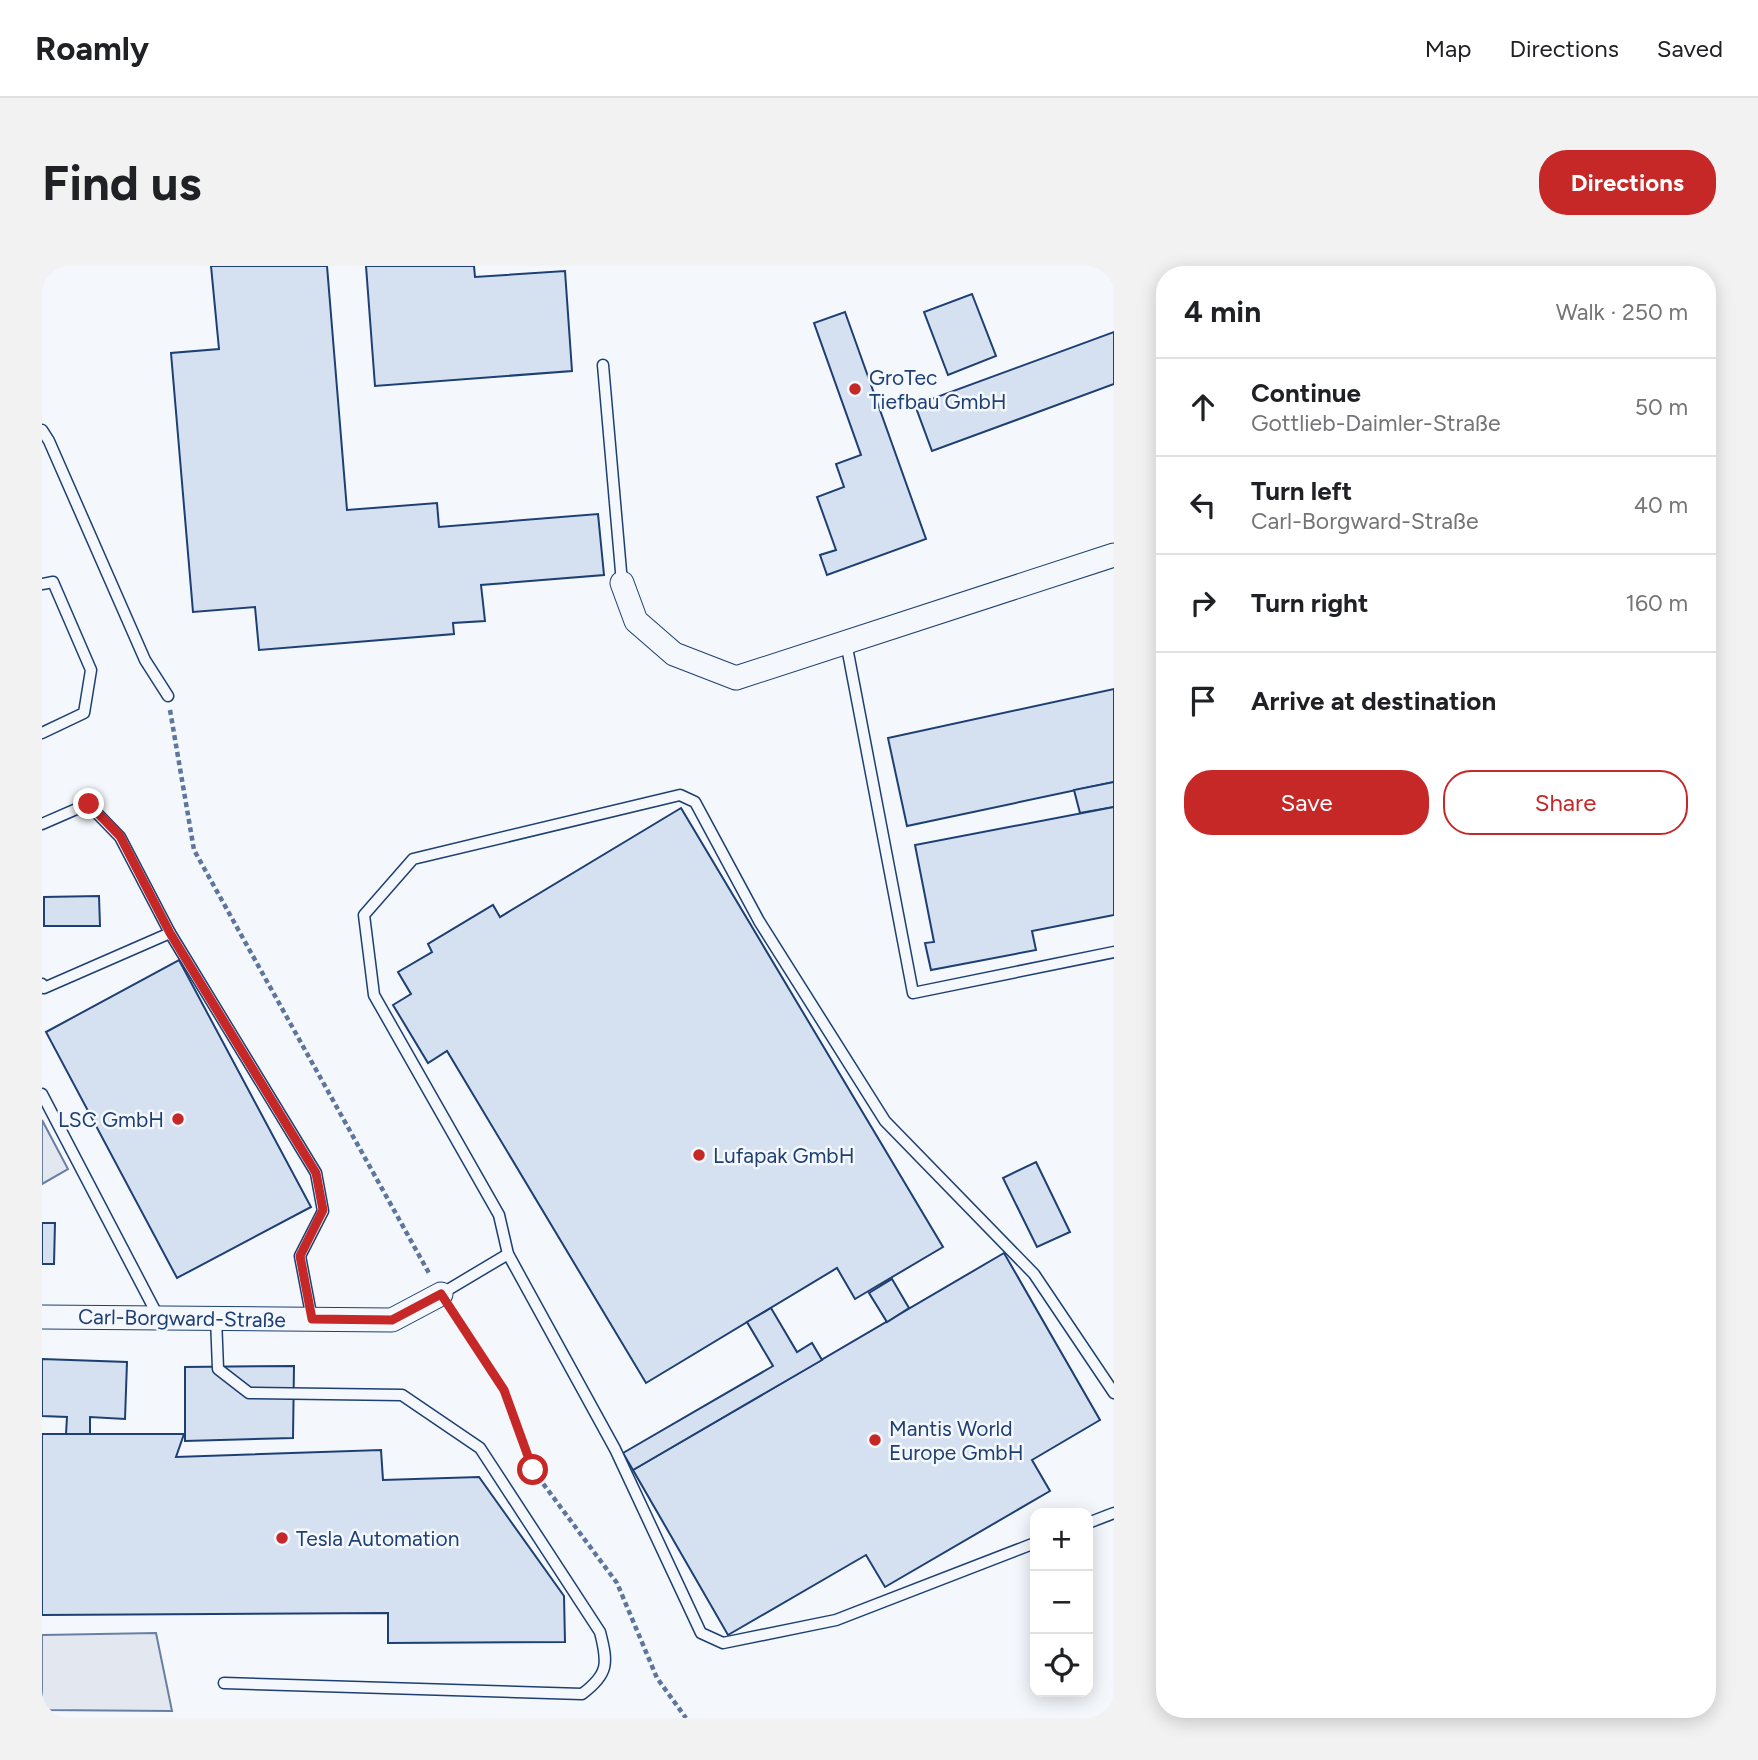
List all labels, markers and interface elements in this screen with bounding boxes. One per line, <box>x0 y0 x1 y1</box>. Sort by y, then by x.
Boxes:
text: Roamly <box>35 29 149 68</box>
text: Map <box>1425 34 1471 63</box>
text: Directions <box>1509 34 1619 63</box>
text: Saved <box>1657 34 1723 63</box>
button: Directions <box>1539 150 1716 215</box>
text: Find us <box>42 153 201 212</box>
text: 4 min <box>1184 293 1261 330</box>
text: Walk · 250 m <box>1556 298 1688 326</box>
place label: GroTec Tiefbau GmbH <box>869 365 1007 414</box>
text: Continue <box>1251 377 1361 409</box>
marker: GroTec Tiefbau GmbH <box>847 381 863 397</box>
icon: ahead <box>1184 388 1222 426</box>
text: 50 m <box>1635 393 1688 421</box>
text: Gottlieb-Daimler-Straße <box>1251 409 1501 437</box>
text: Turn left <box>1251 475 1352 507</box>
icon: left <box>1184 486 1222 524</box>
text: 40 m <box>1634 491 1688 519</box>
text: Carl-Borgward-Straße <box>1251 507 1479 535</box>
icon: right <box>1184 584 1222 622</box>
text: Turn right <box>1251 587 1368 619</box>
text: 160 m <box>1625 589 1688 617</box>
icon: arrive <box>1184 682 1222 720</box>
text: Arrive at destination <box>1251 685 1496 717</box>
button: Save <box>1184 770 1429 835</box>
button: Share <box>1443 770 1688 835</box>
route end <box>73 788 104 819</box>
place label: LSC GmbH <box>58 1107 164 1132</box>
marker: LSC GmbH <box>170 1111 186 1127</box>
place label: Lufapak GmbH <box>713 1143 854 1168</box>
marker: Lufapak GmbH <box>691 1147 707 1163</box>
street label: Carl-Borgward-Straße <box>78 1304 286 1332</box>
place label: Mantis World Europe GmbH <box>889 1416 1023 1465</box>
marker: Mantis World Europe GmbH <box>867 1432 883 1448</box>
route start <box>517 1454 548 1485</box>
map controls <box>1030 1508 1093 1697</box>
button: + <box>1030 1508 1093 1571</box>
place label: Tesla Automation <box>296 1526 459 1551</box>
marker: Tesla Automation <box>274 1530 290 1546</box>
button: − <box>1030 1571 1093 1634</box>
button: locate <box>1030 1634 1093 1697</box>

